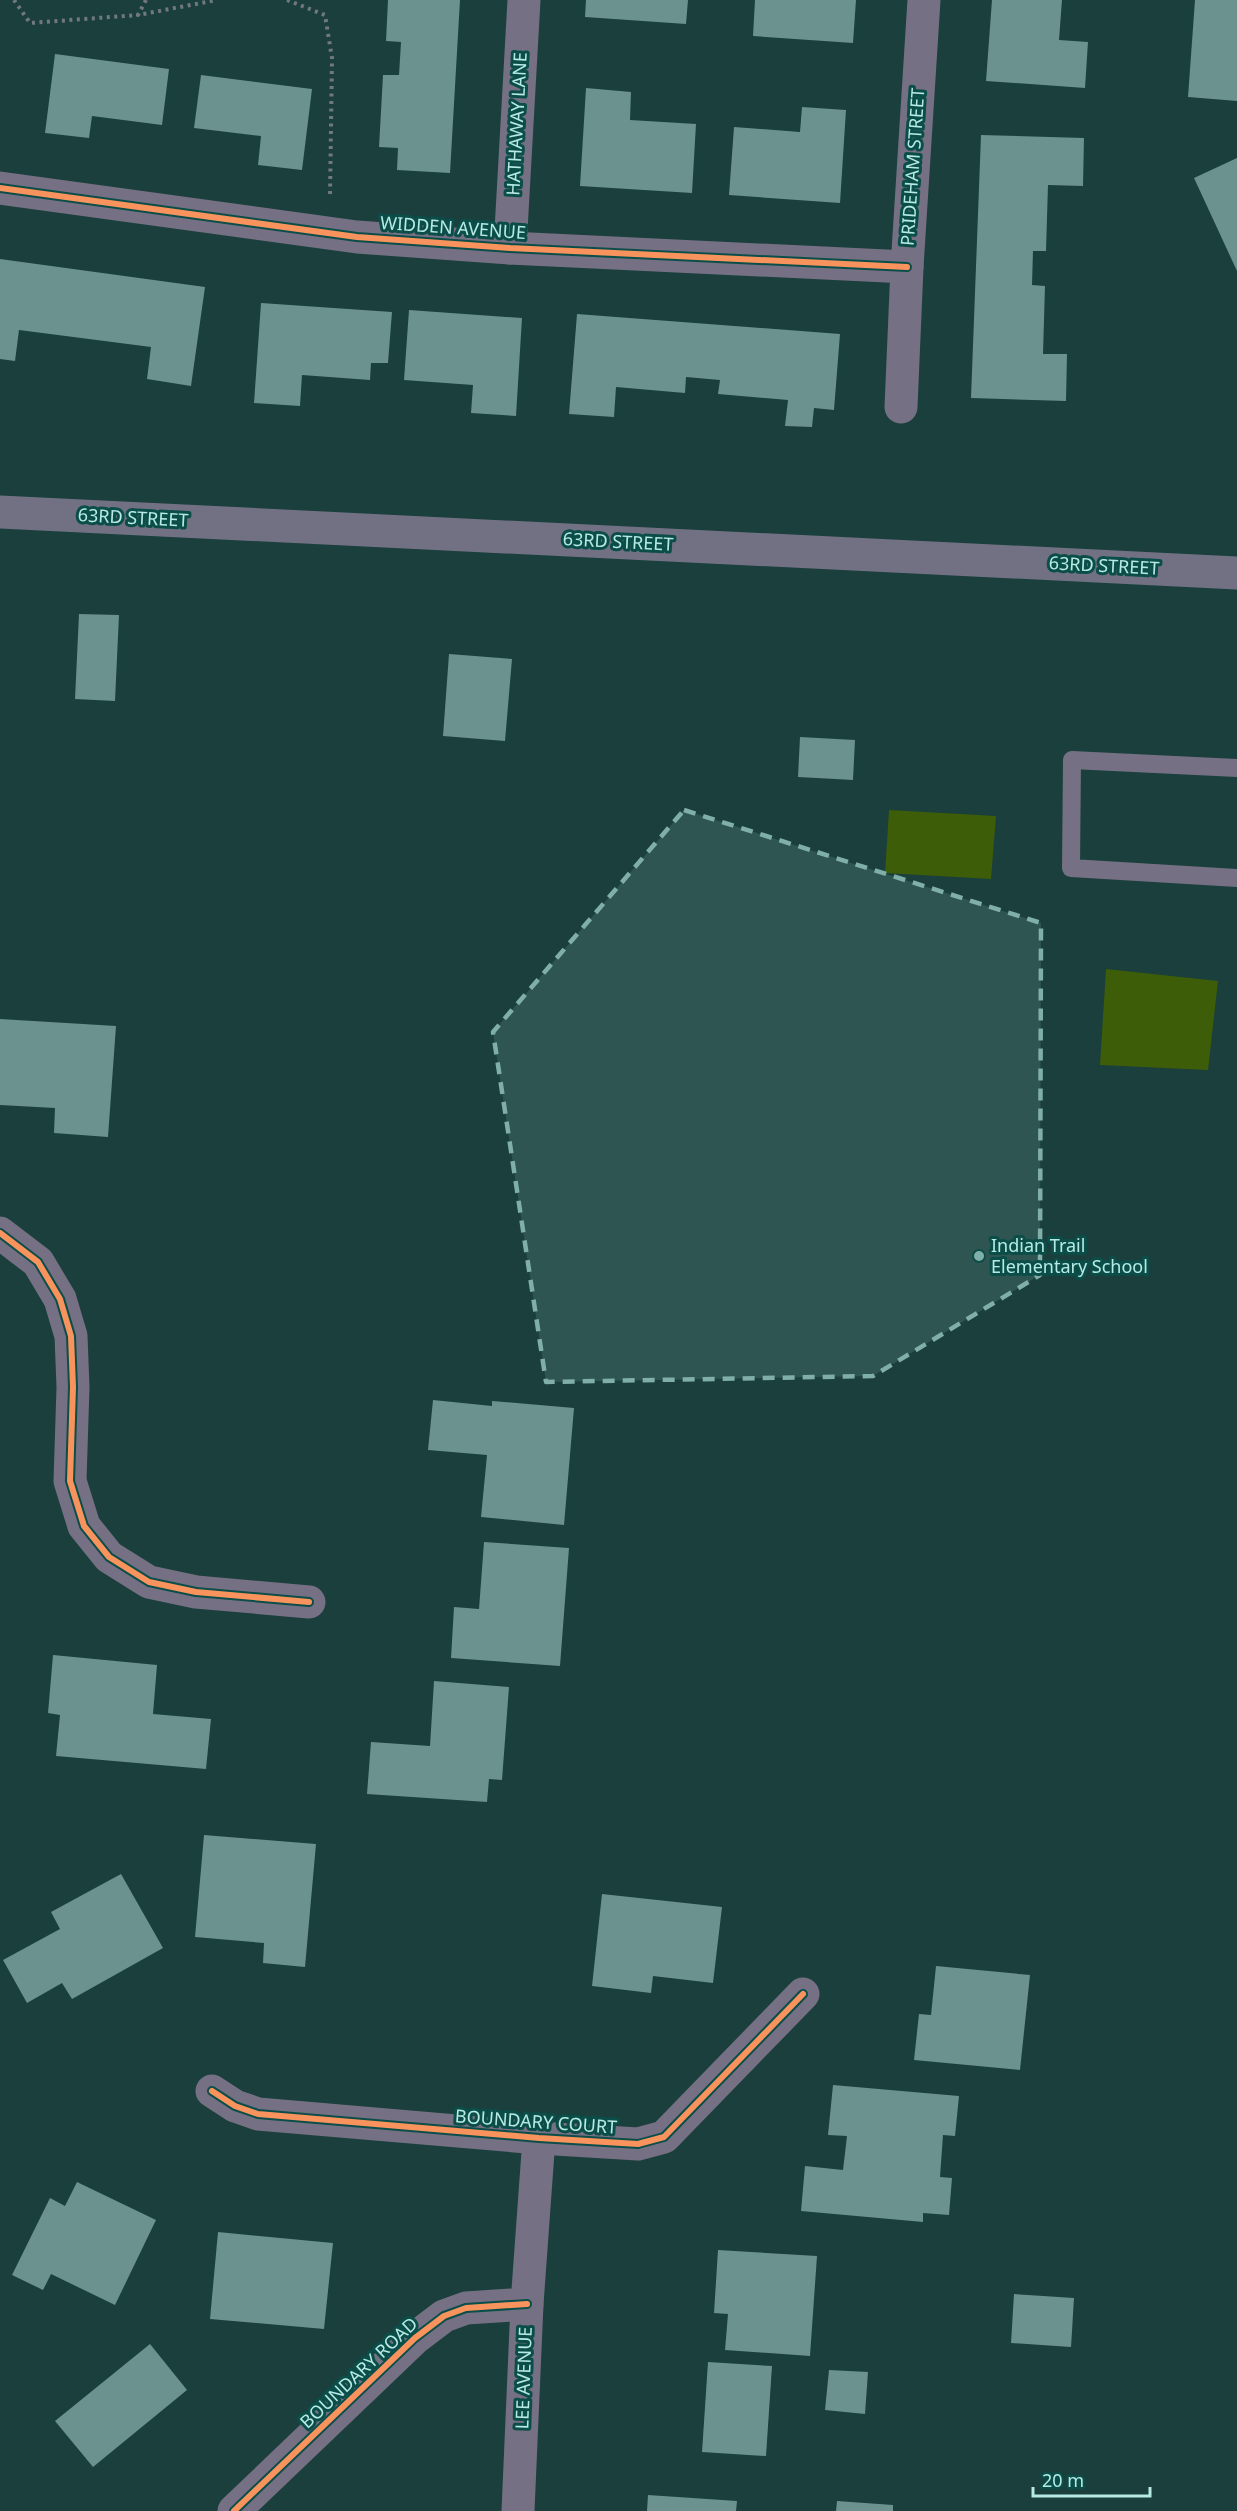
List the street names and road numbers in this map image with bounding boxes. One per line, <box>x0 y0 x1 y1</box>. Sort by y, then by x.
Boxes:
street label: HATHAWAY LANE <box>500 52 532 196</box>
street label: PRIDEHAM STREET <box>895 87 929 247</box>
street label: WIDDEN AVENUE <box>379 210 527 244</box>
street label: 63RD STREET <box>77 502 189 532</box>
street label: 63RD STREET <box>562 526 674 556</box>
street label: 63RD STREET <box>1048 550 1160 580</box>
street label: BOUNDARY COURT <box>454 2103 618 2139</box>
street label: BOUNDARY ROAD <box>294 2311 422 2433</box>
street label: LEE AVENUE <box>509 2326 537 2430</box>

